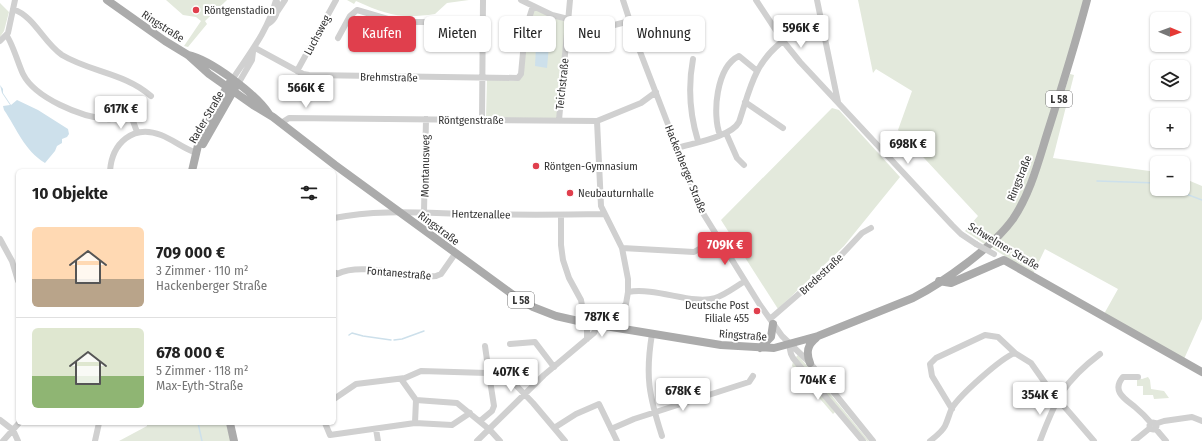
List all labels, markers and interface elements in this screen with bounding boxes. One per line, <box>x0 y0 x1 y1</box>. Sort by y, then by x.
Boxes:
place label: Röntgenstadion <box>204 4 275 17</box>
marker: Röntgenstadion <box>191 5 201 15</box>
street label: Ringstraße <box>139 8 186 45</box>
street label: Luchsweg <box>302 12 334 57</box>
north arrow <box>1150 12 1190 52</box>
map controls <box>1150 12 1190 196</box>
pin: 596K € <box>768 15 834 49</box>
chip: Kaufen <box>348 16 416 52</box>
chip: Mieten <box>424 16 491 52</box>
chip: Filter <box>499 16 556 52</box>
chip: Neu <box>564 16 615 52</box>
chip: Wohnung <box>623 16 705 52</box>
text: 596K € <box>783 20 819 35</box>
street label: Teichstraße <box>553 58 572 110</box>
button: layers <box>1150 60 1190 100</box>
street label: Brehmstraße <box>360 70 418 85</box>
pin: 566K € <box>273 75 339 109</box>
text: 566K € <box>287 80 325 95</box>
street label: Rader Straße <box>186 89 227 146</box>
road number: L 58 <box>1046 91 1072 107</box>
pin: 617K € <box>88 96 154 130</box>
text: 617K € <box>104 101 138 116</box>
button: + <box>1150 108 1190 148</box>
street label: Röntgenstraße <box>438 114 504 127</box>
street label: Hackenberger Straße <box>662 123 709 215</box>
pin: 698K € <box>875 131 941 165</box>
street label: Montanusweg <box>418 134 433 197</box>
text: 698K € <box>889 136 927 151</box>
street label: Ringstraße <box>1004 153 1035 203</box>
button: − <box>1150 156 1190 196</box>
place label: Röntgen-Gymnasium <box>544 160 638 173</box>
marker: Röntgen-Gymnasium <box>531 161 541 171</box>
icon: filters <box>298 182 320 204</box>
text: 10 Objekte <box>32 183 108 204</box>
place label: Neubauturnhalle <box>578 187 654 200</box>
marker: Neubauturnhalle <box>565 188 575 198</box>
street label: Hentzenallee <box>451 207 511 222</box>
street label: Ringstraße <box>416 209 462 248</box>
street label: Schwelmer Straße <box>966 220 1042 273</box>
pin: 709K € <box>692 232 758 266</box>
text: 709K € <box>707 237 743 252</box>
text: 709 000 € <box>156 242 225 263</box>
icon: home <box>64 243 112 291</box>
street label: Bredestraße <box>797 251 846 298</box>
text: 3 Zimmer · 110 m² <box>156 263 249 278</box>
street label: Fontanestraße <box>366 264 432 283</box>
text: Hackenberger Straße <box>156 278 267 293</box>
road number: L 58 <box>508 292 534 308</box>
place label: Deutsche Post Filiale 455 <box>685 299 749 325</box>
pin: 787K € <box>569 304 635 338</box>
marker: Deutsche Post Filiale 455 <box>752 306 762 316</box>
text: 787K € <box>585 309 619 324</box>
street label: Ringstraße <box>718 327 767 344</box>
text: 678 000 € <box>156 342 225 363</box>
icon: home <box>64 344 112 392</box>
pin: 407K € <box>478 359 544 393</box>
text: 5 Zimmer · 118 m² <box>156 363 248 378</box>
text: 407K € <box>493 364 529 379</box>
pin: 704K € <box>785 367 851 401</box>
text: 704K € <box>800 372 836 387</box>
text: Max-Eyth-Straße <box>156 378 243 393</box>
pin: 678K € <box>650 378 716 412</box>
pin: 354K € <box>1007 382 1073 416</box>
text: 678K € <box>665 383 701 398</box>
text: 354K € <box>1022 387 1058 402</box>

